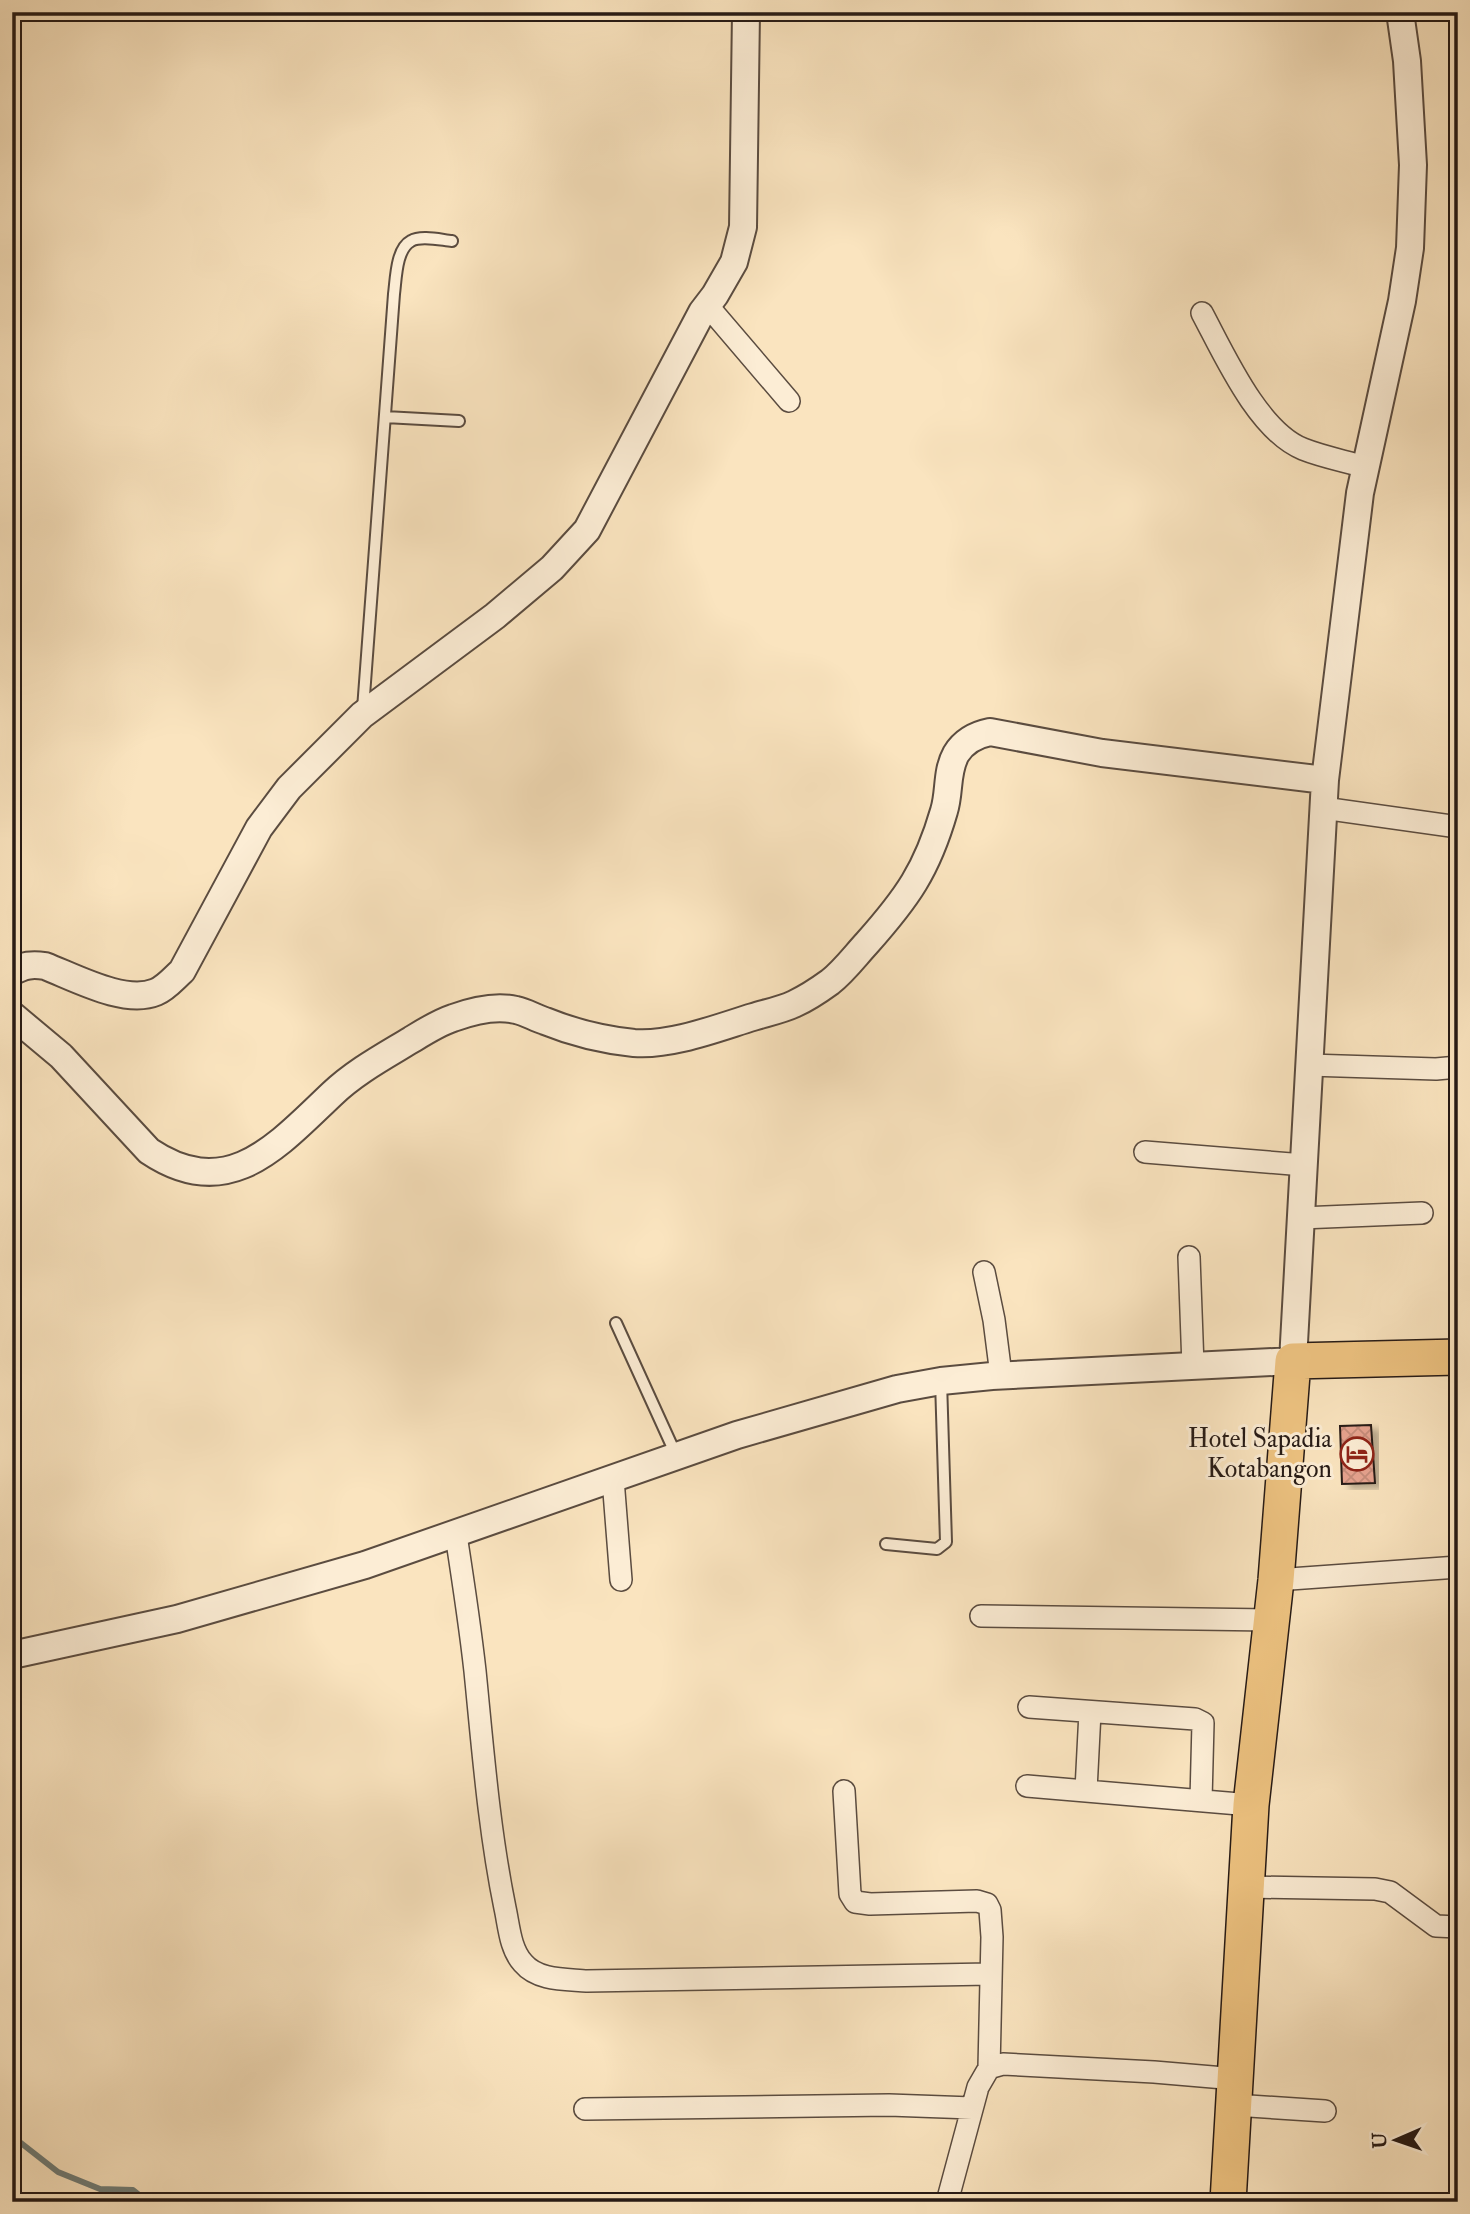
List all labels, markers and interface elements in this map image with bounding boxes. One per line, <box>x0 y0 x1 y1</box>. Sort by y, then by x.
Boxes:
place label: Hotel Sapadia Kotabangon <box>1188 1423 1332 1485</box>
hotel icon: Hotel Sapadia Kotabangon <box>1338 1435 1376 1473</box>
north arrow <box>1362 2106 1432 2176</box>
text: U <box>1368 2132 1392 2149</box>

